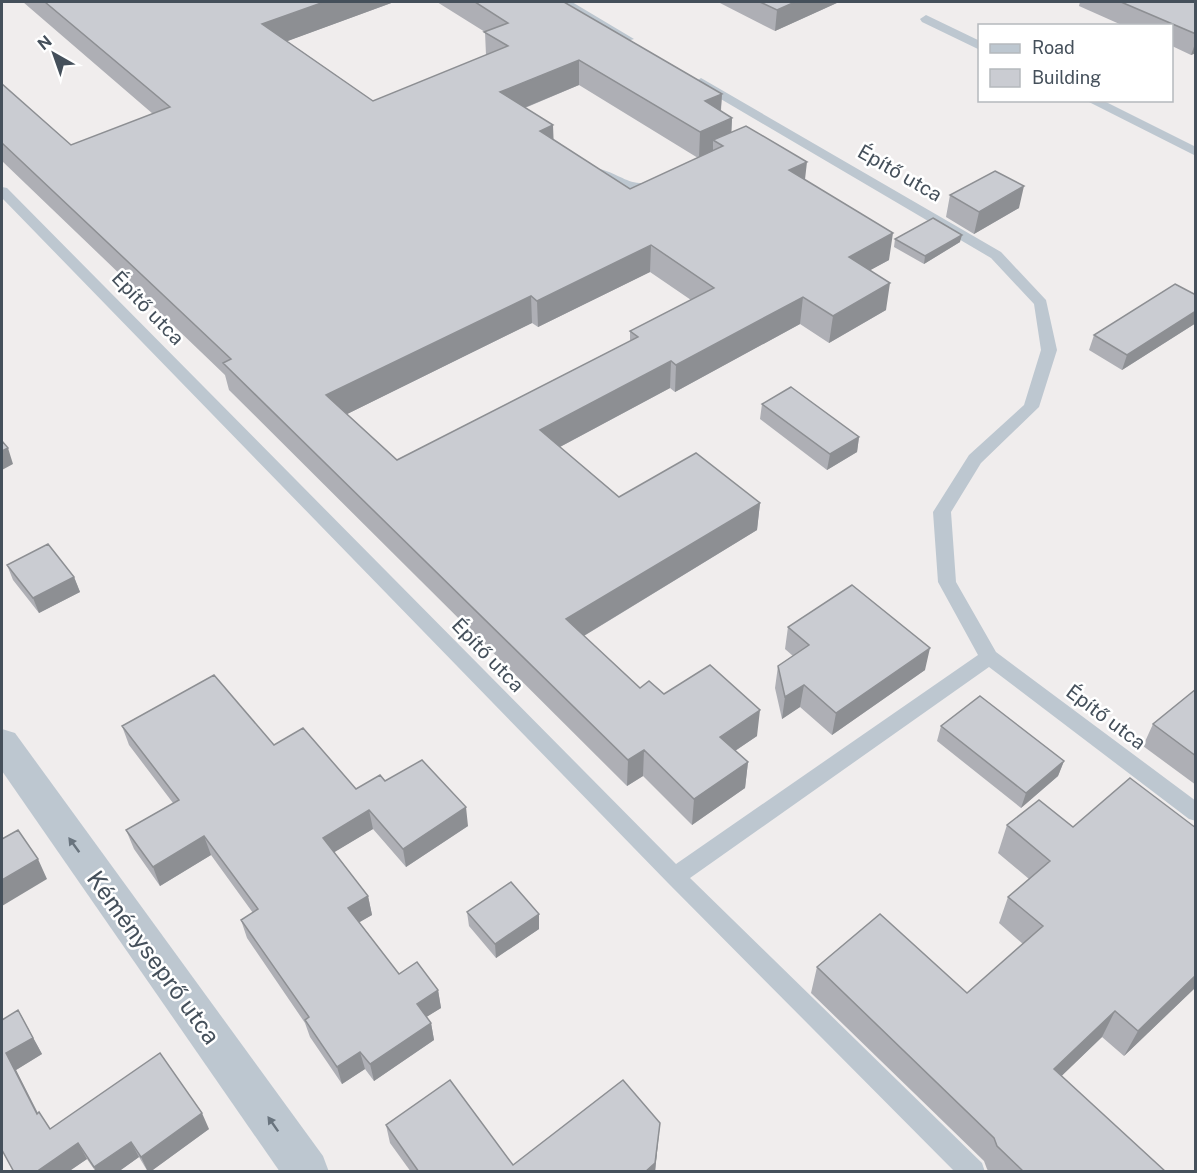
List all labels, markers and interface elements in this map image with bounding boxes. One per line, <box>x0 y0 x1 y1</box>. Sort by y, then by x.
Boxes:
north arrow <box>24 24 84 84</box>
legend <box>978 24 1173 102</box>
text: N <box>34 32 56 54</box>
text: Road <box>1032 37 1075 58</box>
text: Building <box>1032 67 1101 88</box>
street label: Építő utca <box>854 138 947 207</box>
street label: Építő utca <box>107 265 190 350</box>
street label: Építő utca <box>447 612 530 697</box>
street label: Építő utca <box>1061 679 1151 755</box>
one-way arrow <box>68 838 80 854</box>
street label: Kéményseprő utca <box>82 865 226 1049</box>
one-way arrow <box>267 1116 279 1132</box>

